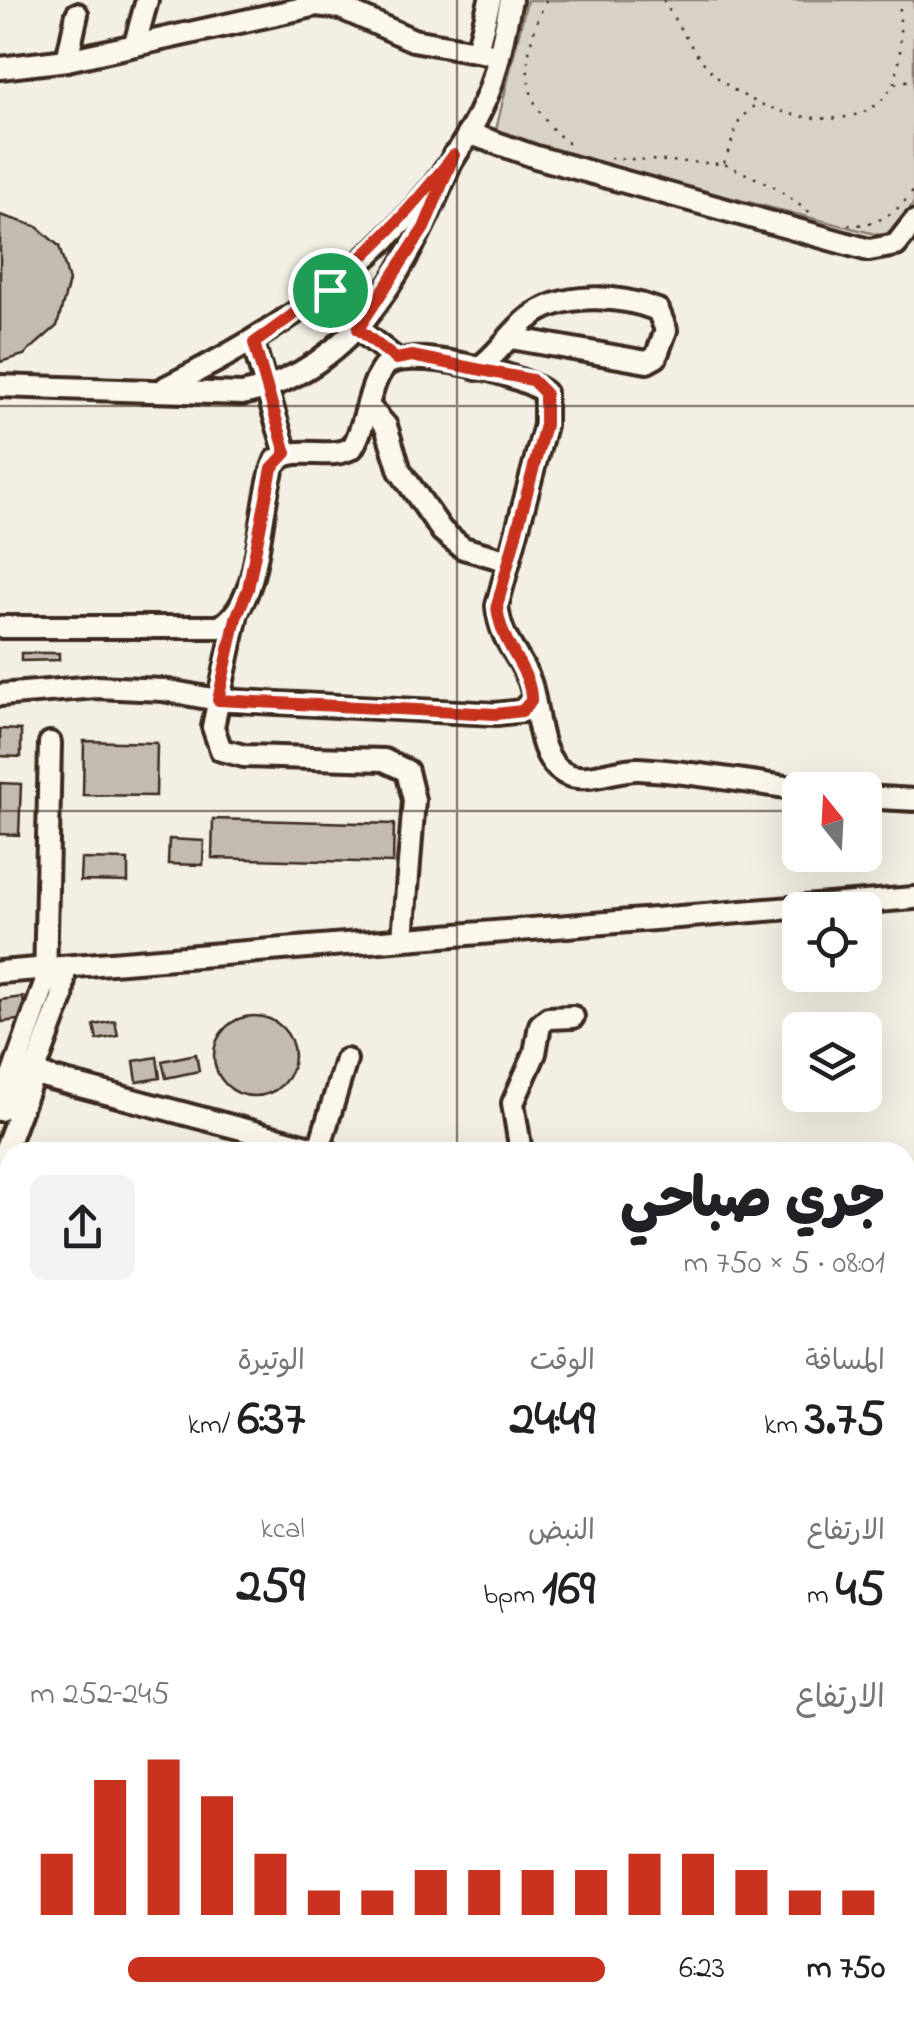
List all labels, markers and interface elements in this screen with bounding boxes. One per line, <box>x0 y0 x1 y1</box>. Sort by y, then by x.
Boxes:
pin <box>288 248 373 333</box>
icon: arrive <box>303 263 358 318</box>
north arrow <box>782 772 882 872</box>
map controls <box>782 772 882 1112</box>
button: locate <box>782 892 882 992</box>
button: layers <box>782 1012 882 1112</box>
text: جري صباحي <box>620 1163 885 1243</box>
button: share <box>30 1175 135 1280</box>
text: 08:01 · 5 × 750 m <box>684 1241 885 1288</box>
text: الوتيرة <box>237 1342 305 1383</box>
text: الوقت <box>530 1342 595 1383</box>
text: المسافة <box>805 1342 885 1383</box>
text: 6:37 <box>238 1384 305 1457</box>
text: 24:49 <box>510 1384 595 1457</box>
text: 3.75 <box>805 1384 885 1457</box>
text: /km <box>188 1406 238 1447</box>
text: km <box>764 1406 805 1447</box>
text: kcal <box>260 1510 305 1551</box>
text: النبض <box>528 1512 595 1553</box>
text: الارتفاع <box>806 1512 885 1553</box>
text: 259 <box>237 1551 305 1624</box>
text: 169 <box>542 1554 595 1627</box>
text: 45 <box>836 1554 885 1627</box>
text: bpm <box>483 1576 542 1617</box>
text: m <box>807 1576 836 1617</box>
text: 245–252 m <box>30 1672 170 1719</box>
text: الارتفاع <box>795 1676 885 1723</box>
text: 6:23 <box>679 1946 725 1993</box>
text: 750 m <box>807 1946 885 1993</box>

